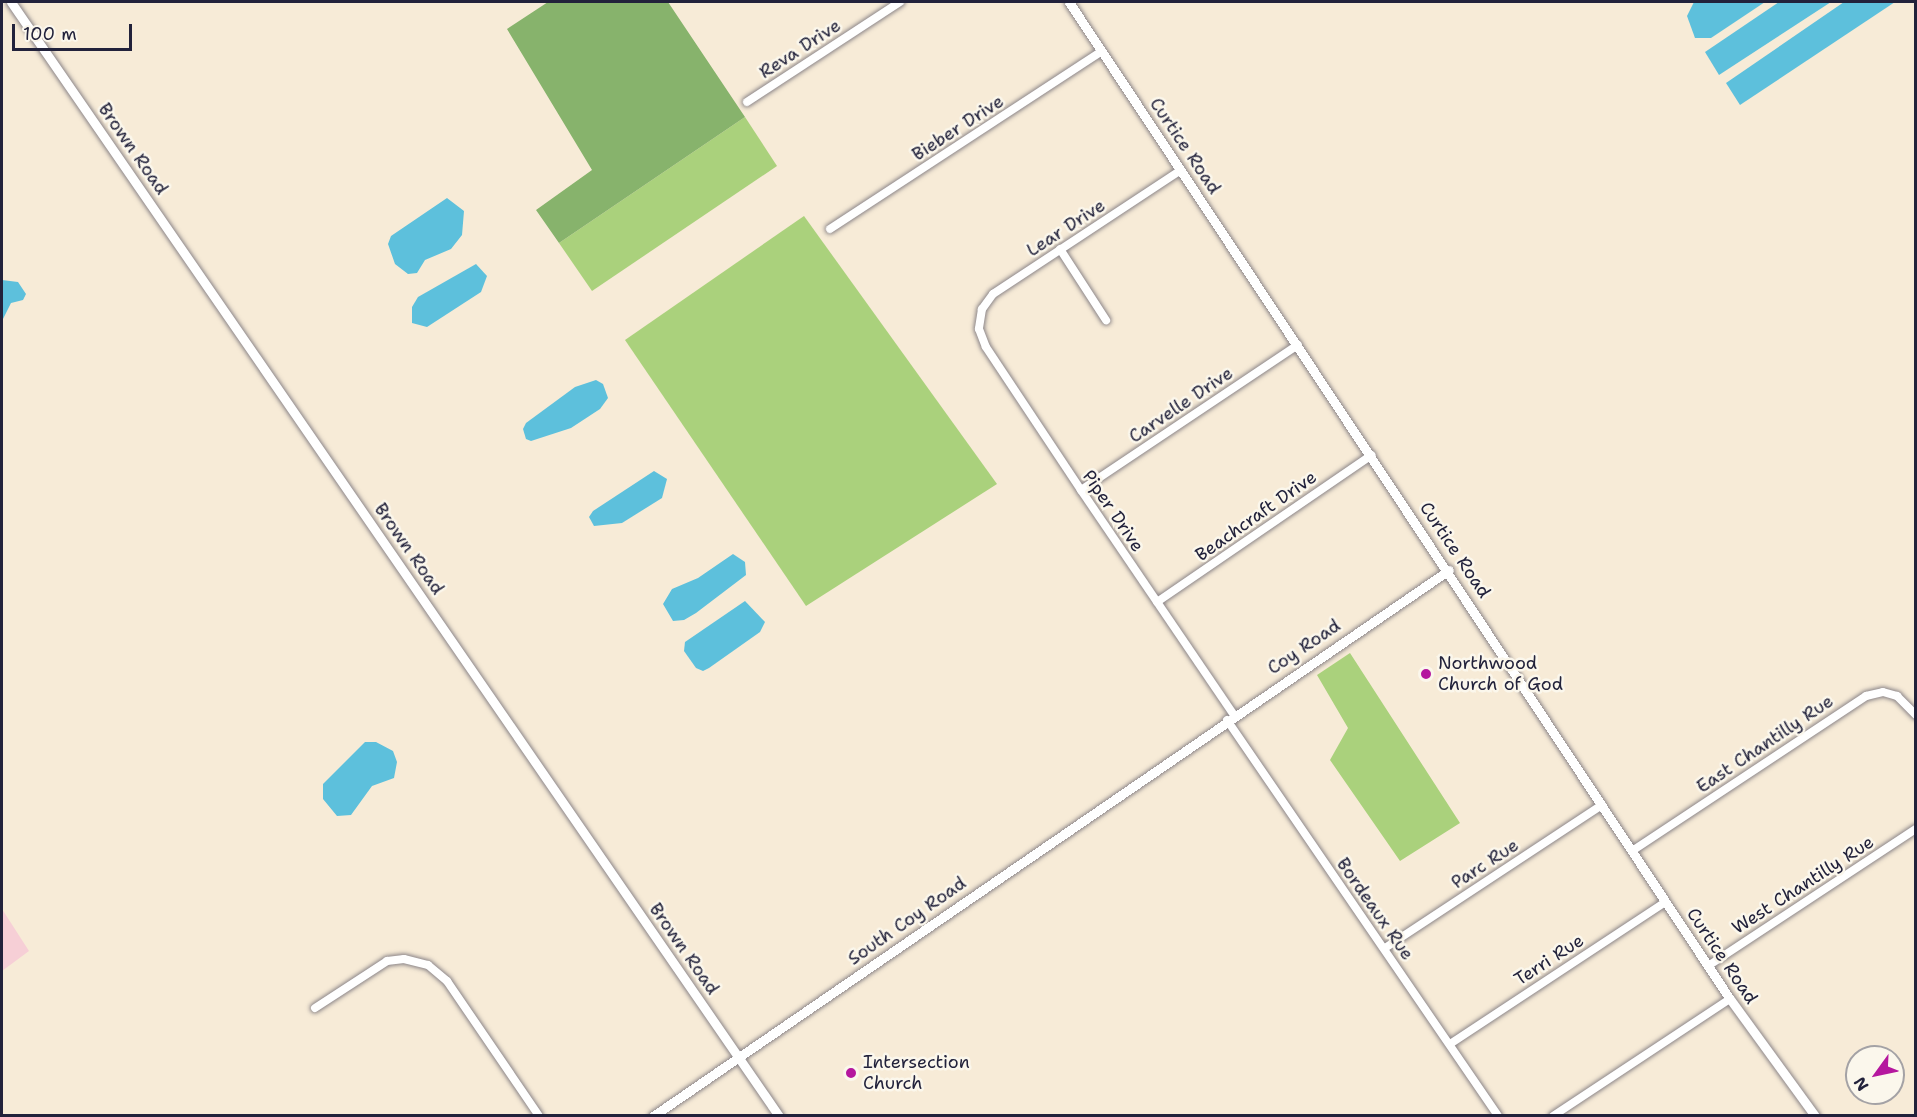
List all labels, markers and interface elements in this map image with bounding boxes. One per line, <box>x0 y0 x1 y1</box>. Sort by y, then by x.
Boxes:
scale bar <box>15 12 135 50</box>
street label: Reva Drive <box>755 15 845 83</box>
text: 100 m <box>23 22 77 46</box>
street label: Bieber Drive <box>908 90 1008 166</box>
street label: Curtice Road <box>1145 94 1225 198</box>
street label: Brown Road <box>94 99 172 199</box>
street label: Lear Drive <box>1023 195 1109 261</box>
street label: Carvelle Drive <box>1125 362 1237 448</box>
street label: Piper Drive <box>1078 466 1148 556</box>
street label: Beachcraft Drive <box>1191 466 1321 566</box>
street label: Curtice Road <box>1415 498 1495 602</box>
street label: Brown Road <box>370 499 448 599</box>
street label: Coy Road <box>1264 615 1344 679</box>
place label: Northwood Church of God <box>1438 653 1563 696</box>
marker: Northwood Church of God <box>1419 667 1433 681</box>
street label: East Chantilly Rue <box>1693 690 1837 798</box>
street label: West Chantilly Rue <box>1728 831 1878 939</box>
street label: Parc Rue <box>1447 834 1523 894</box>
street label: Bordeaux Rue <box>1332 854 1418 964</box>
street label: South Coy Road <box>844 872 970 970</box>
street label: Brown Road <box>645 899 723 999</box>
street label: Curtice Road <box>1682 904 1762 1008</box>
street label: Terri Rue <box>1510 930 1588 990</box>
north arrow <box>1845 1045 1905 1105</box>
place label: Intersection Church <box>863 1052 970 1094</box>
marker: Intersection Church <box>844 1066 858 1080</box>
text: N <box>1849 1073 1873 1095</box>

